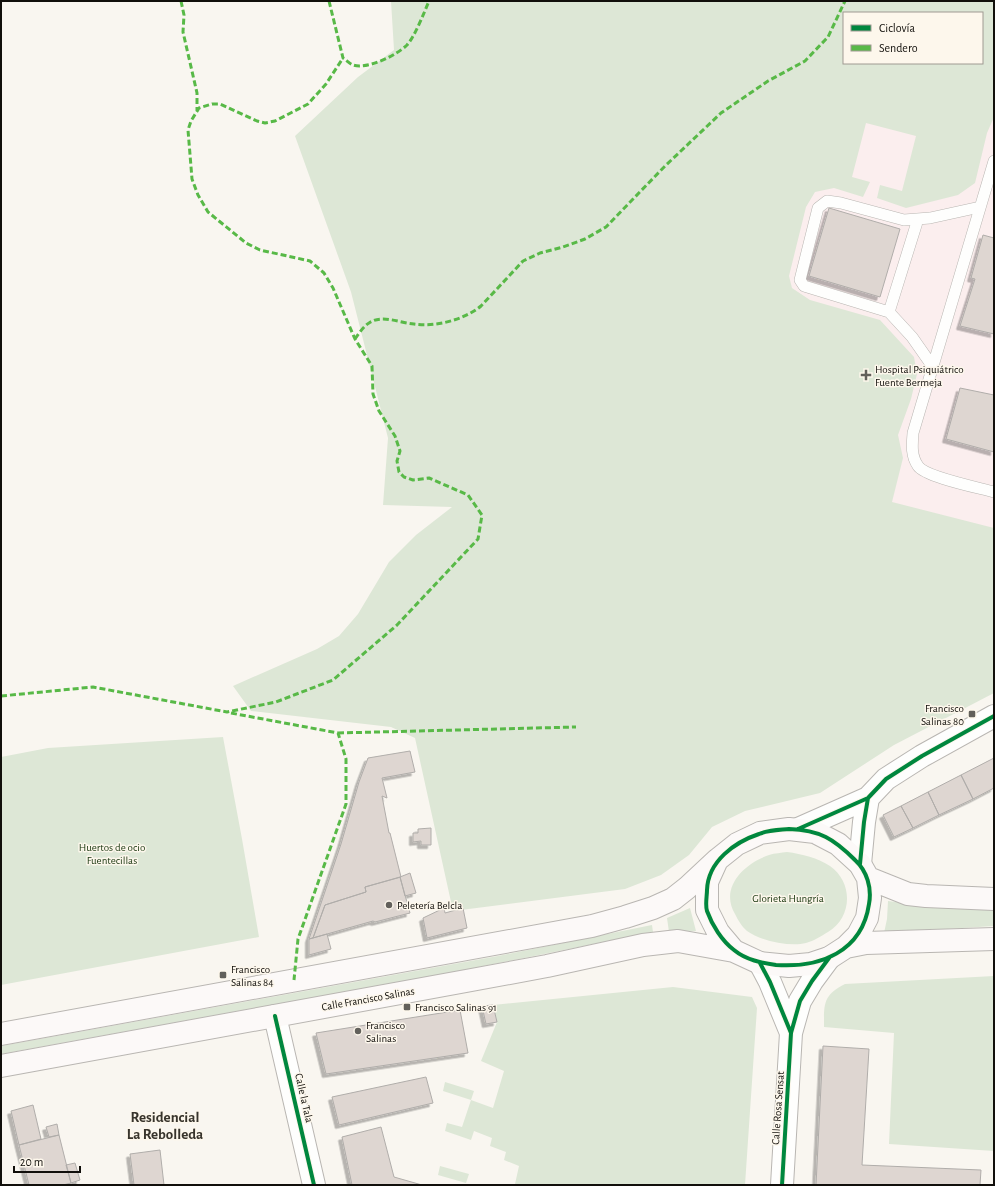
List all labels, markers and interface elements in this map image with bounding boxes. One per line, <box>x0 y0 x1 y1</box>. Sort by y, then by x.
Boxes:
legend <box>843 12 983 64</box>
text: Ciclovía <box>879 22 915 34</box>
text: Sendero <box>879 42 918 54</box>
place label: Hospital Psiquiátrico Fuente Bermeja <box>875 364 964 388</box>
marker: Hospital Psiquiátrico Fuente Bermeja <box>860 369 872 381</box>
place label: Francisco Salinas 80 <box>921 703 964 727</box>
marker: Francisco Salinas 80 <box>967 709 977 719</box>
park label: Huertos de ocio Fuentecillas <box>79 842 145 866</box>
park label: Glorieta Hungría <box>752 893 824 904</box>
marker: Peletería Belcla <box>384 900 394 910</box>
place label: Peletería Belcla <box>397 900 462 911</box>
place label: Francisco Salinas 84 <box>231 964 274 988</box>
marker: Francisco Salinas 84 <box>218 970 228 980</box>
street label: Calle Francisco Salinas <box>321 985 415 1013</box>
marker: Francisco Salinas 91 <box>402 1002 412 1012</box>
place label: Francisco Salinas 91 <box>415 1002 497 1013</box>
place label: Francisco Salinas <box>366 1020 405 1044</box>
marker: Francisco Salinas <box>353 1026 363 1036</box>
street label: Calle Rosa Sensat <box>770 1070 786 1145</box>
street label: Calle la Tala <box>293 1072 315 1124</box>
district label: Residencial La Rebolleda <box>127 1110 203 1142</box>
scale bar <box>14 1148 80 1174</box>
text: 20 m <box>20 1156 43 1168</box>

